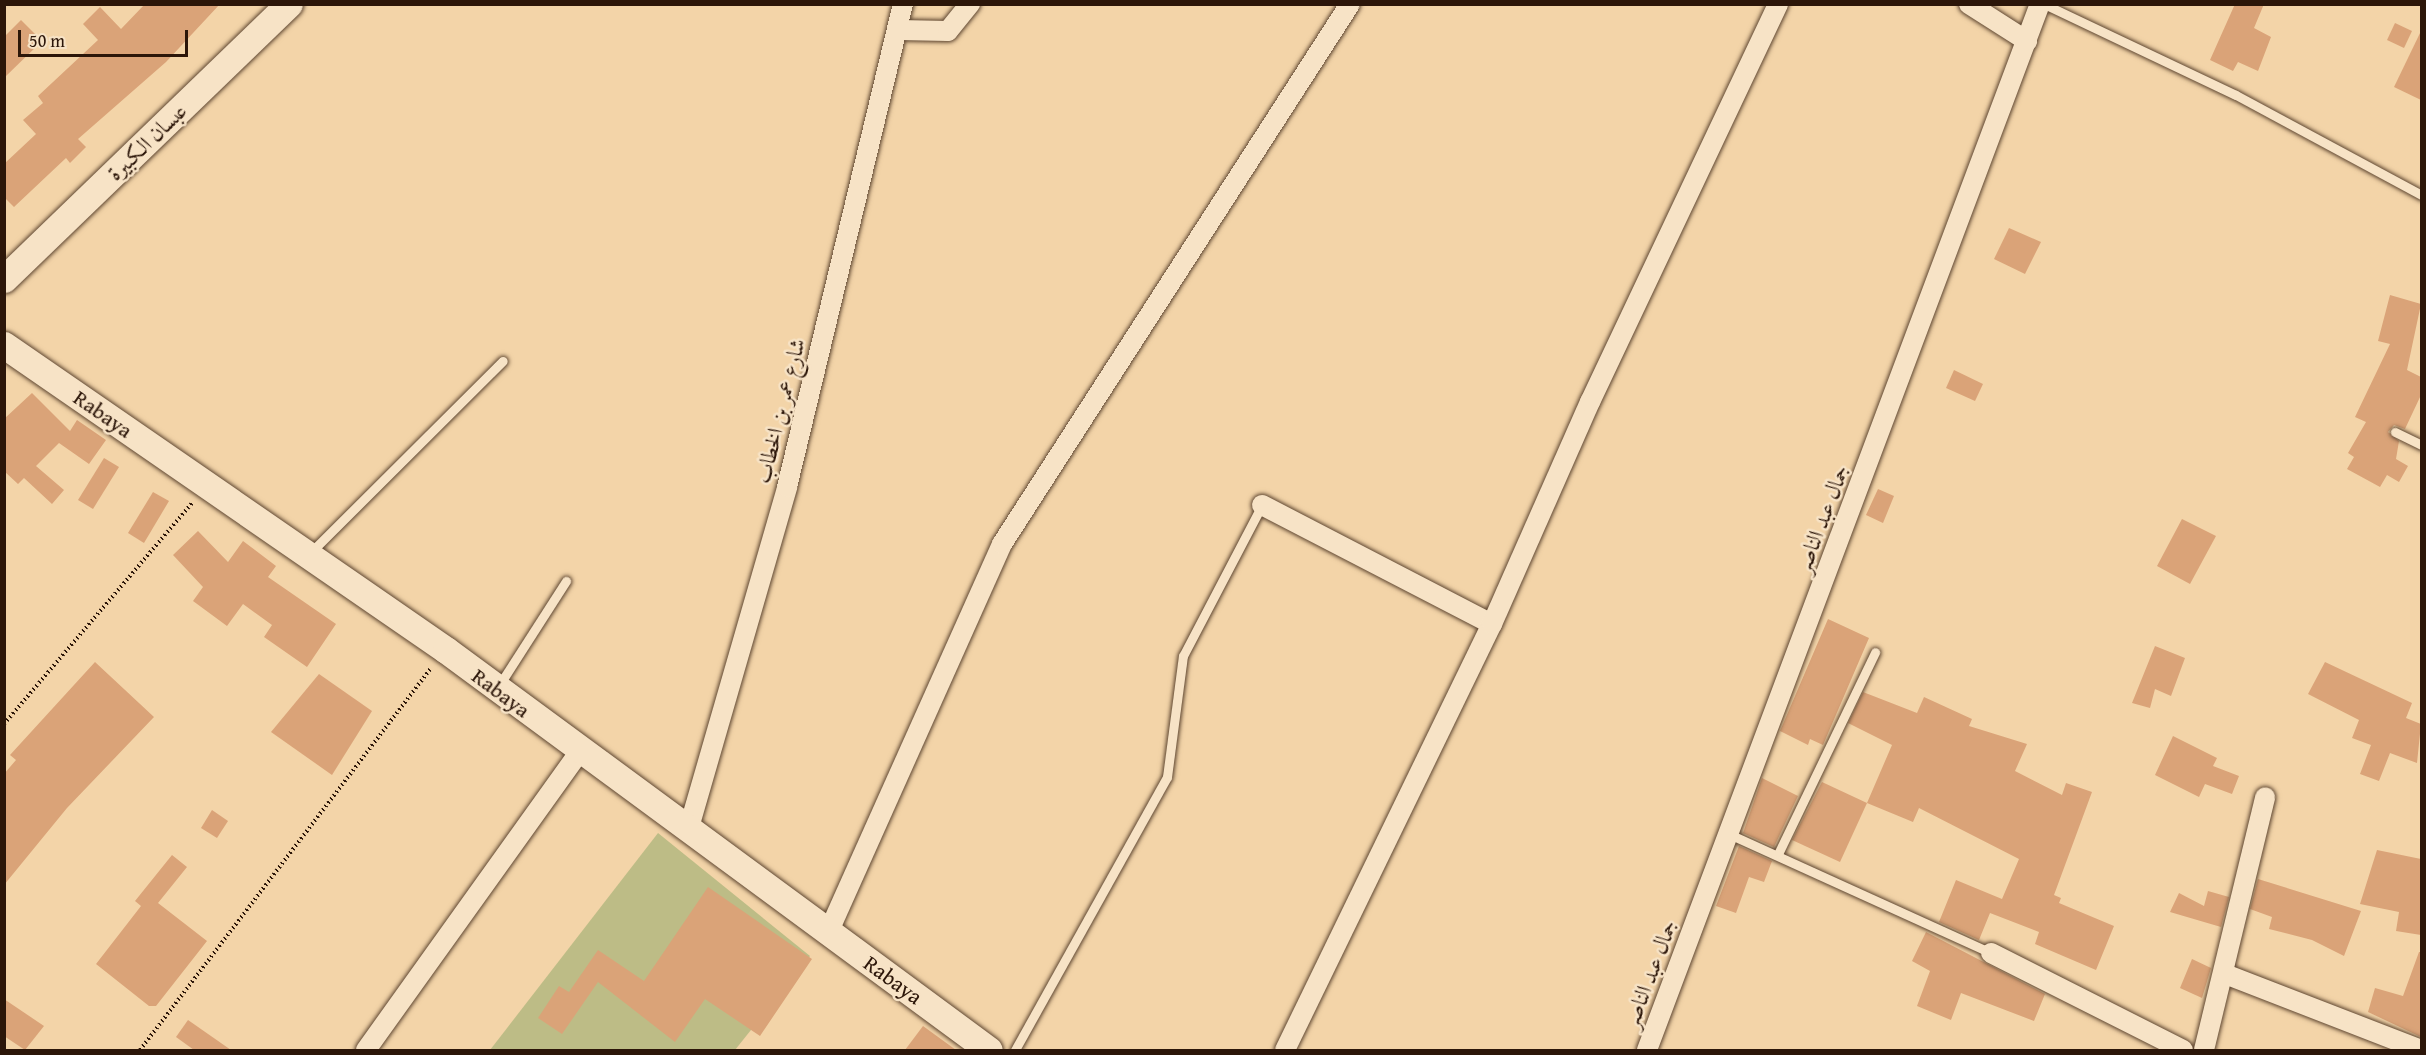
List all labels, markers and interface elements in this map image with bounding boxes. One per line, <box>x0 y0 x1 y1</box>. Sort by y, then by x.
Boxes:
scale bar <box>21 18 190 56</box>
text: 50 m <box>29 27 65 54</box>
street label: عبسان الكبيرة <box>102 98 192 186</box>
street label: شارع عمر بن الخطاب <box>749 336 811 486</box>
street label: Rabaya <box>68 384 138 444</box>
street label: جمال عبد الناصر <box>1789 461 1855 577</box>
street label: Rabaya <box>467 663 535 723</box>
street label: جمال عبد الناصر <box>1617 916 1683 1032</box>
street label: Rabaya <box>859 950 927 1010</box>

